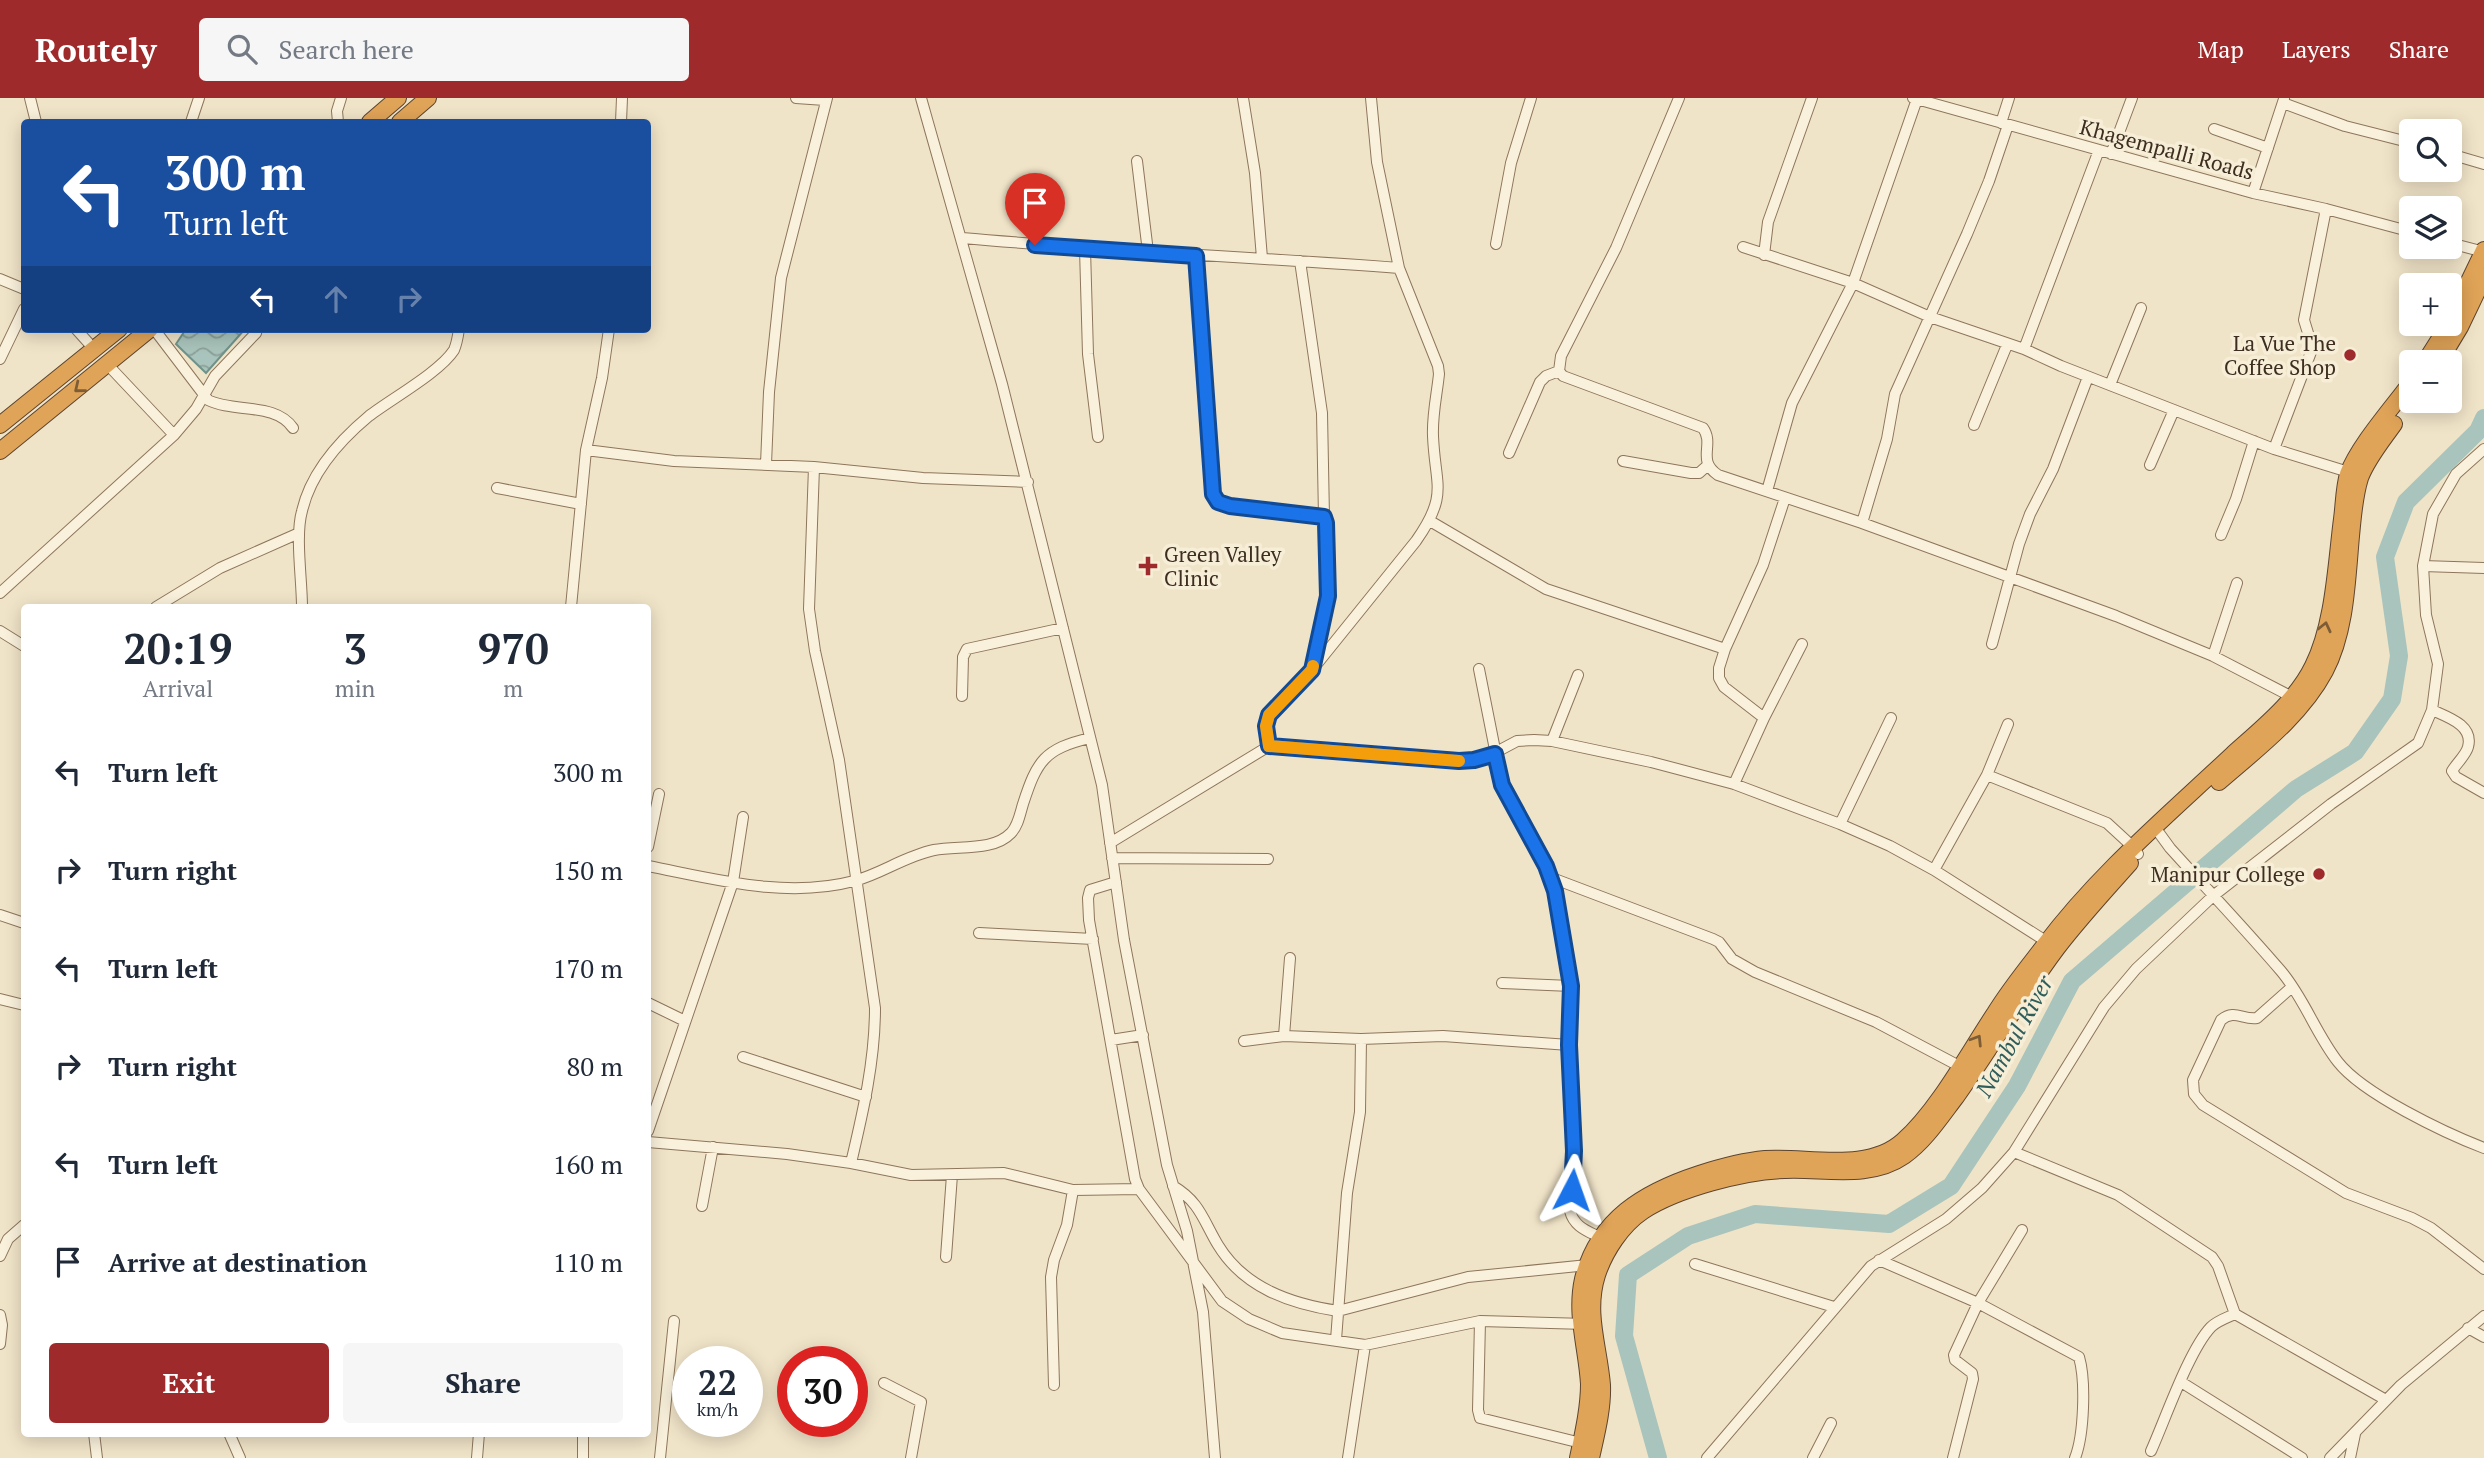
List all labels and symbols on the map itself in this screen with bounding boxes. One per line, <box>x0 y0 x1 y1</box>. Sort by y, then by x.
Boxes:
street label: Khagempalli Roads <box>2077 112 2257 186</box>
pin <box>1005 173 1065 245</box>
place label: La Vue The Coffee Shop <box>2224 329 2336 381</box>
marker: La Vue The Coffee Shop <box>2342 347 2358 363</box>
one-way arrow <box>74 379 86 392</box>
place label: Green Valley Clinic <box>1164 540 1282 592</box>
marker: Green Valley Clinic <box>1138 556 1158 576</box>
one-way arrow <box>2317 621 2331 633</box>
place label: Manipur College <box>2151 860 2305 888</box>
marker: Manipur College <box>2311 866 2327 882</box>
water label: Nambul River <box>1967 969 2061 1103</box>
one-way arrow <box>1969 1035 1982 1048</box>
position arrow <box>1535 1153 1609 1227</box>
speed limit sign: 30 <box>777 1346 868 1437</box>

